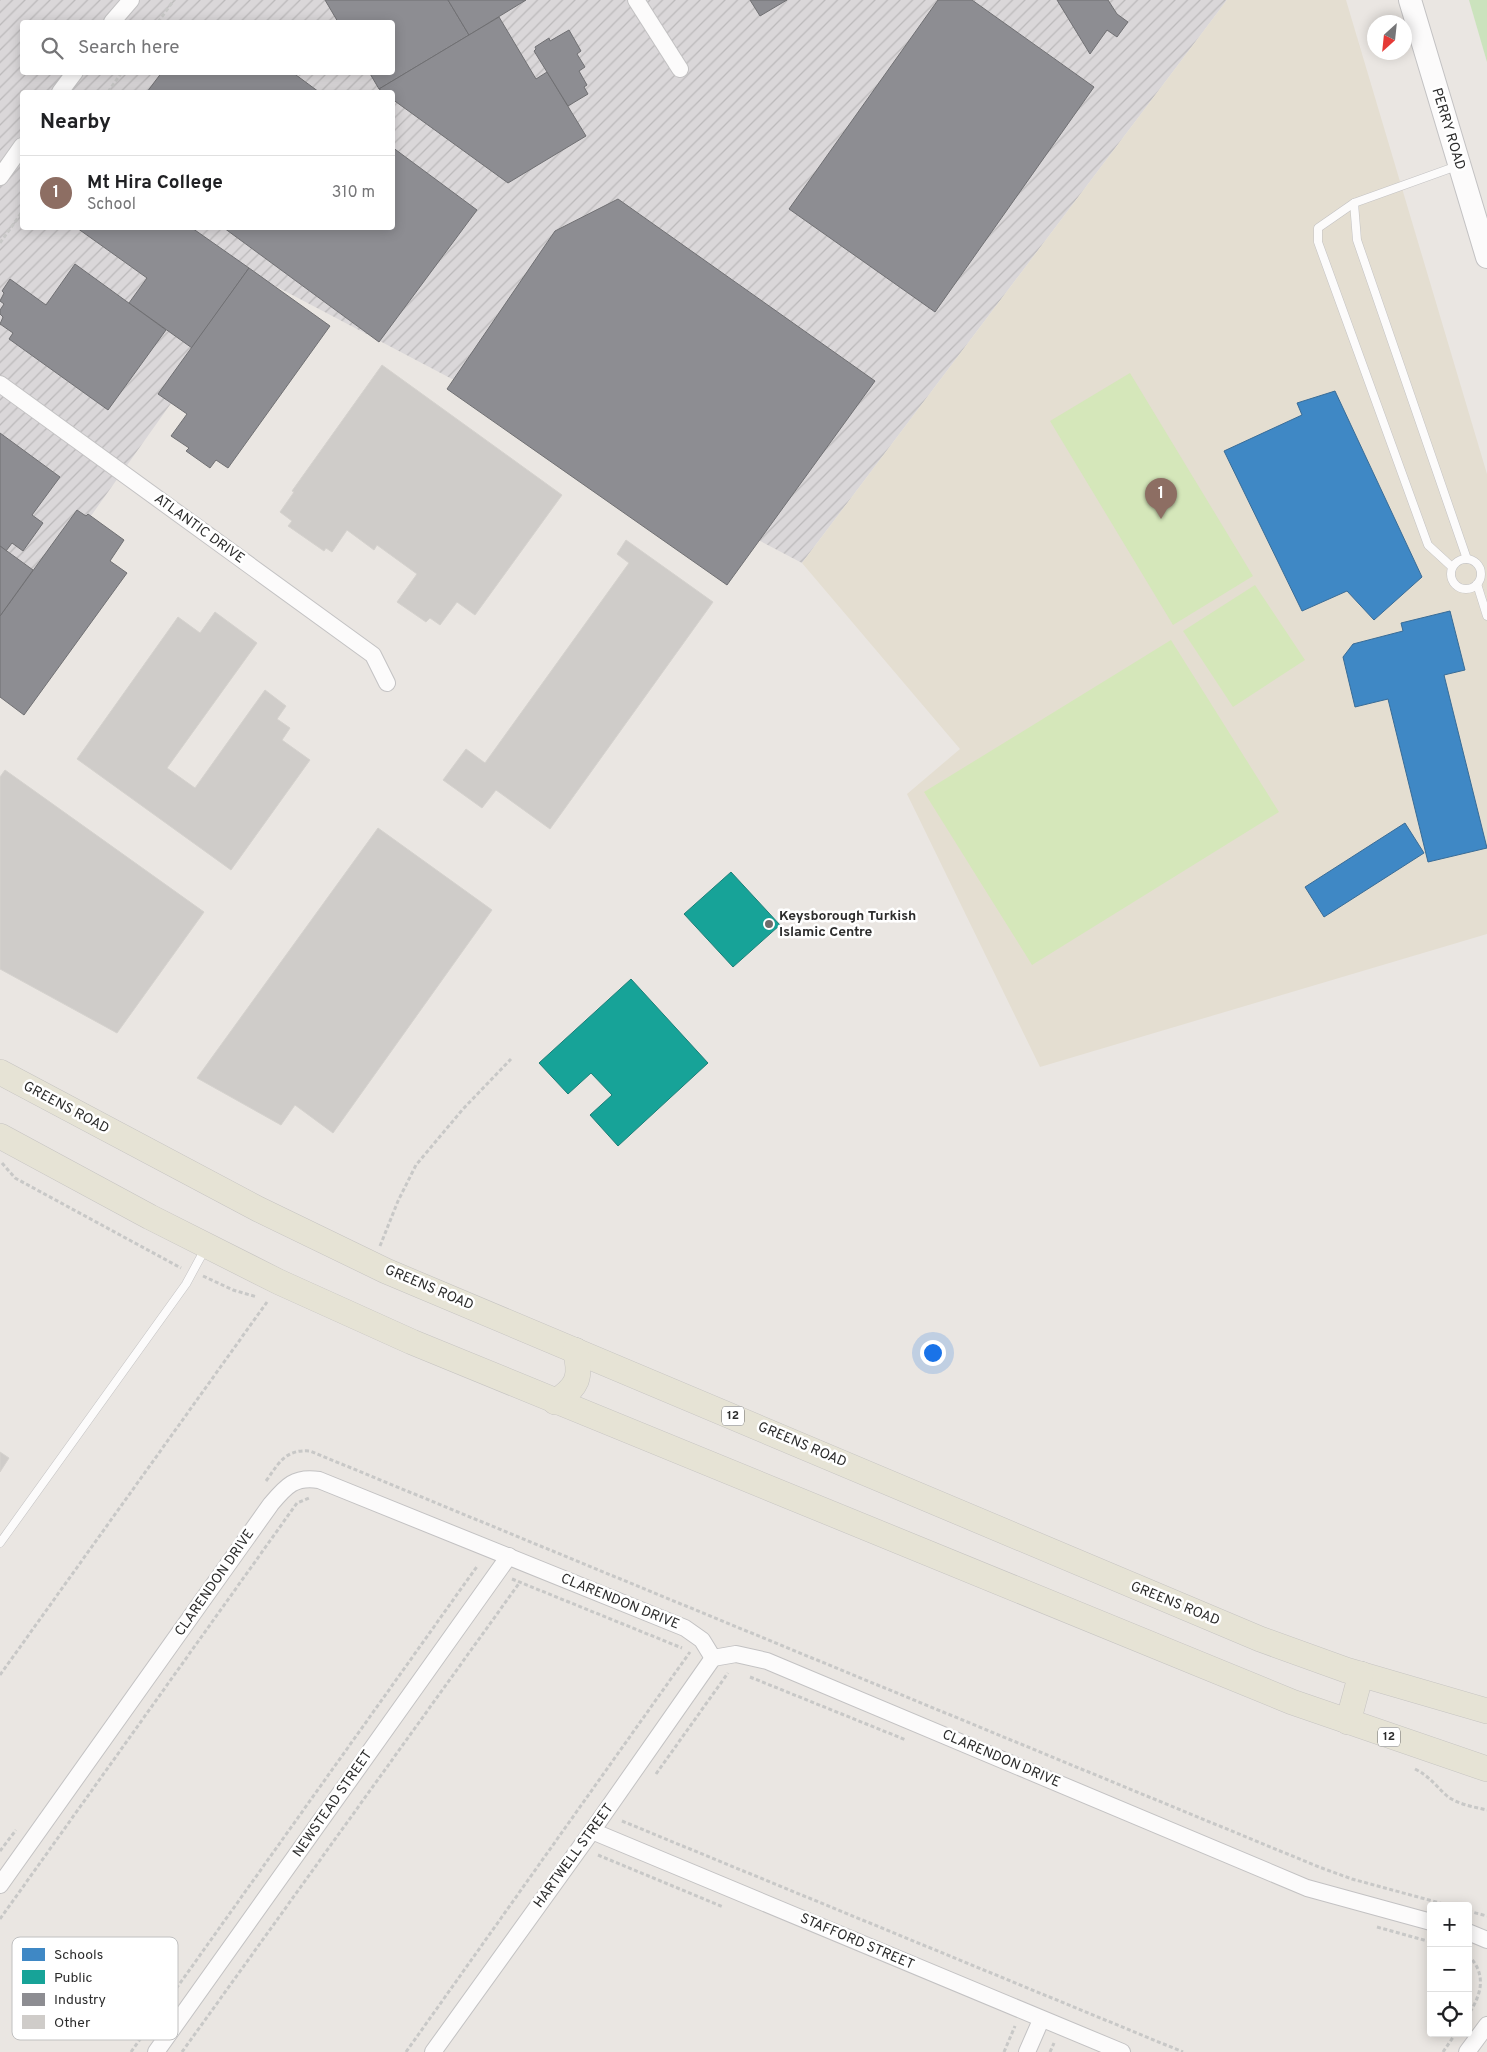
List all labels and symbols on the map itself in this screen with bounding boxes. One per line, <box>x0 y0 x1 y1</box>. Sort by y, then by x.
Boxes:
north arrow <box>1367 15 1412 60</box>
street label: PERRY ROAD <box>1427 86 1469 172</box>
pin: 1 <box>1145 478 1177 519</box>
street label: ATLANTIC DRIVE <box>151 491 247 567</box>
place label: Keysborough Turkish Islamic Centre <box>779 908 916 941</box>
marker: Keysborough Turkish Islamic Centre <box>763 918 775 930</box>
street label: GREENS ROAD <box>20 1078 112 1138</box>
street label: GREENS ROAD <box>382 1262 476 1314</box>
your location <box>920 1340 946 1366</box>
road number: 12 <box>722 1406 744 1425</box>
street label: GREENS ROAD <box>755 1419 849 1471</box>
street label: CLARENDON DRIVE <box>172 1526 258 1640</box>
street label: CLARENDON DRIVE <box>558 1570 682 1634</box>
street label: GREENS ROAD <box>1128 1578 1222 1630</box>
street label: CLARENDON DRIVE <box>939 1726 1063 1792</box>
road number: 12 <box>1378 1728 1400 1746</box>
street label: NEWSTEAD STREET <box>290 1747 376 1861</box>
street label: HARTWELL STREET <box>530 1801 618 1911</box>
street label: STAFFORD STREET <box>797 1910 917 1974</box>
legend <box>12 1937 178 2040</box>
text: Schools <box>54 1947 103 1964</box>
text: Public <box>54 1970 93 1987</box>
text: Industry <box>54 1992 106 2009</box>
text: Other <box>54 2015 91 2032</box>

